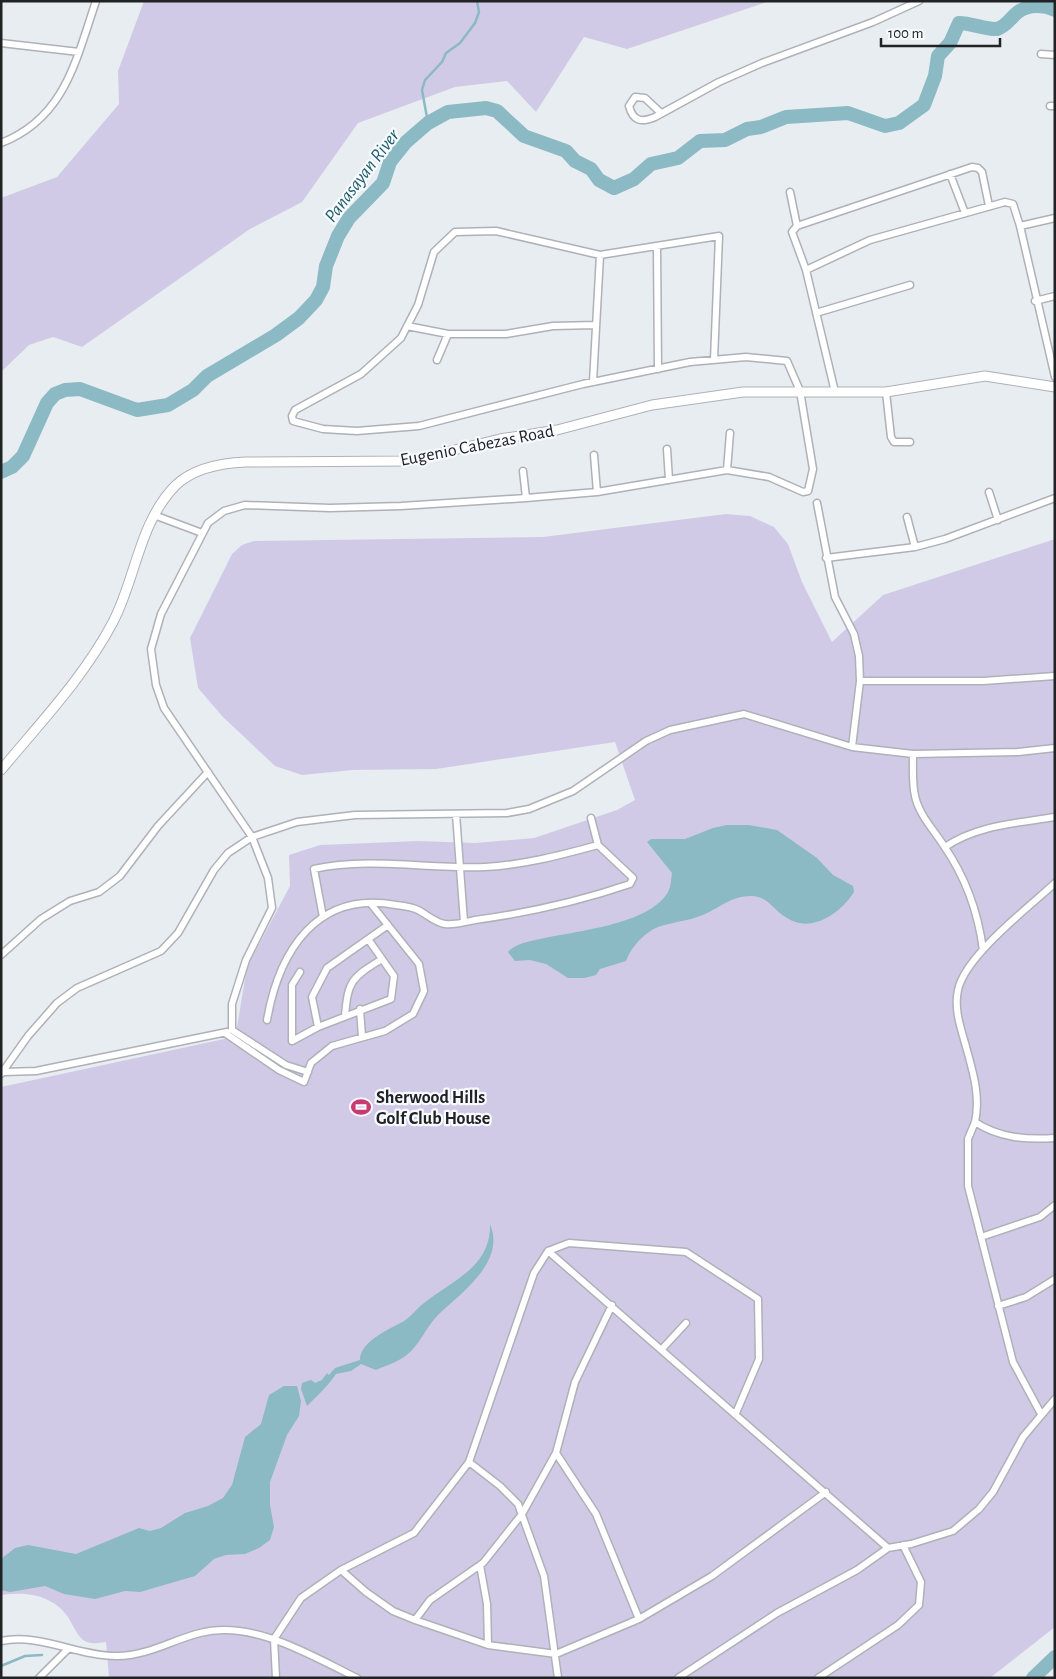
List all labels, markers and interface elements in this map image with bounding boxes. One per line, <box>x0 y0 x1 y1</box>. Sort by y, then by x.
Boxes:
scale bar <box>881 15 1000 47</box>
text: 100 m <box>888 26 923 41</box>
water label: Panasayan River <box>321 125 404 226</box>
street label: Eugenio Cabezas Road <box>399 422 556 470</box>
place label: Sherwood Hills Golf Club House <box>376 1089 490 1128</box>
sports icon: Sherwood Hills Golf Club House <box>350 1096 372 1118</box>

